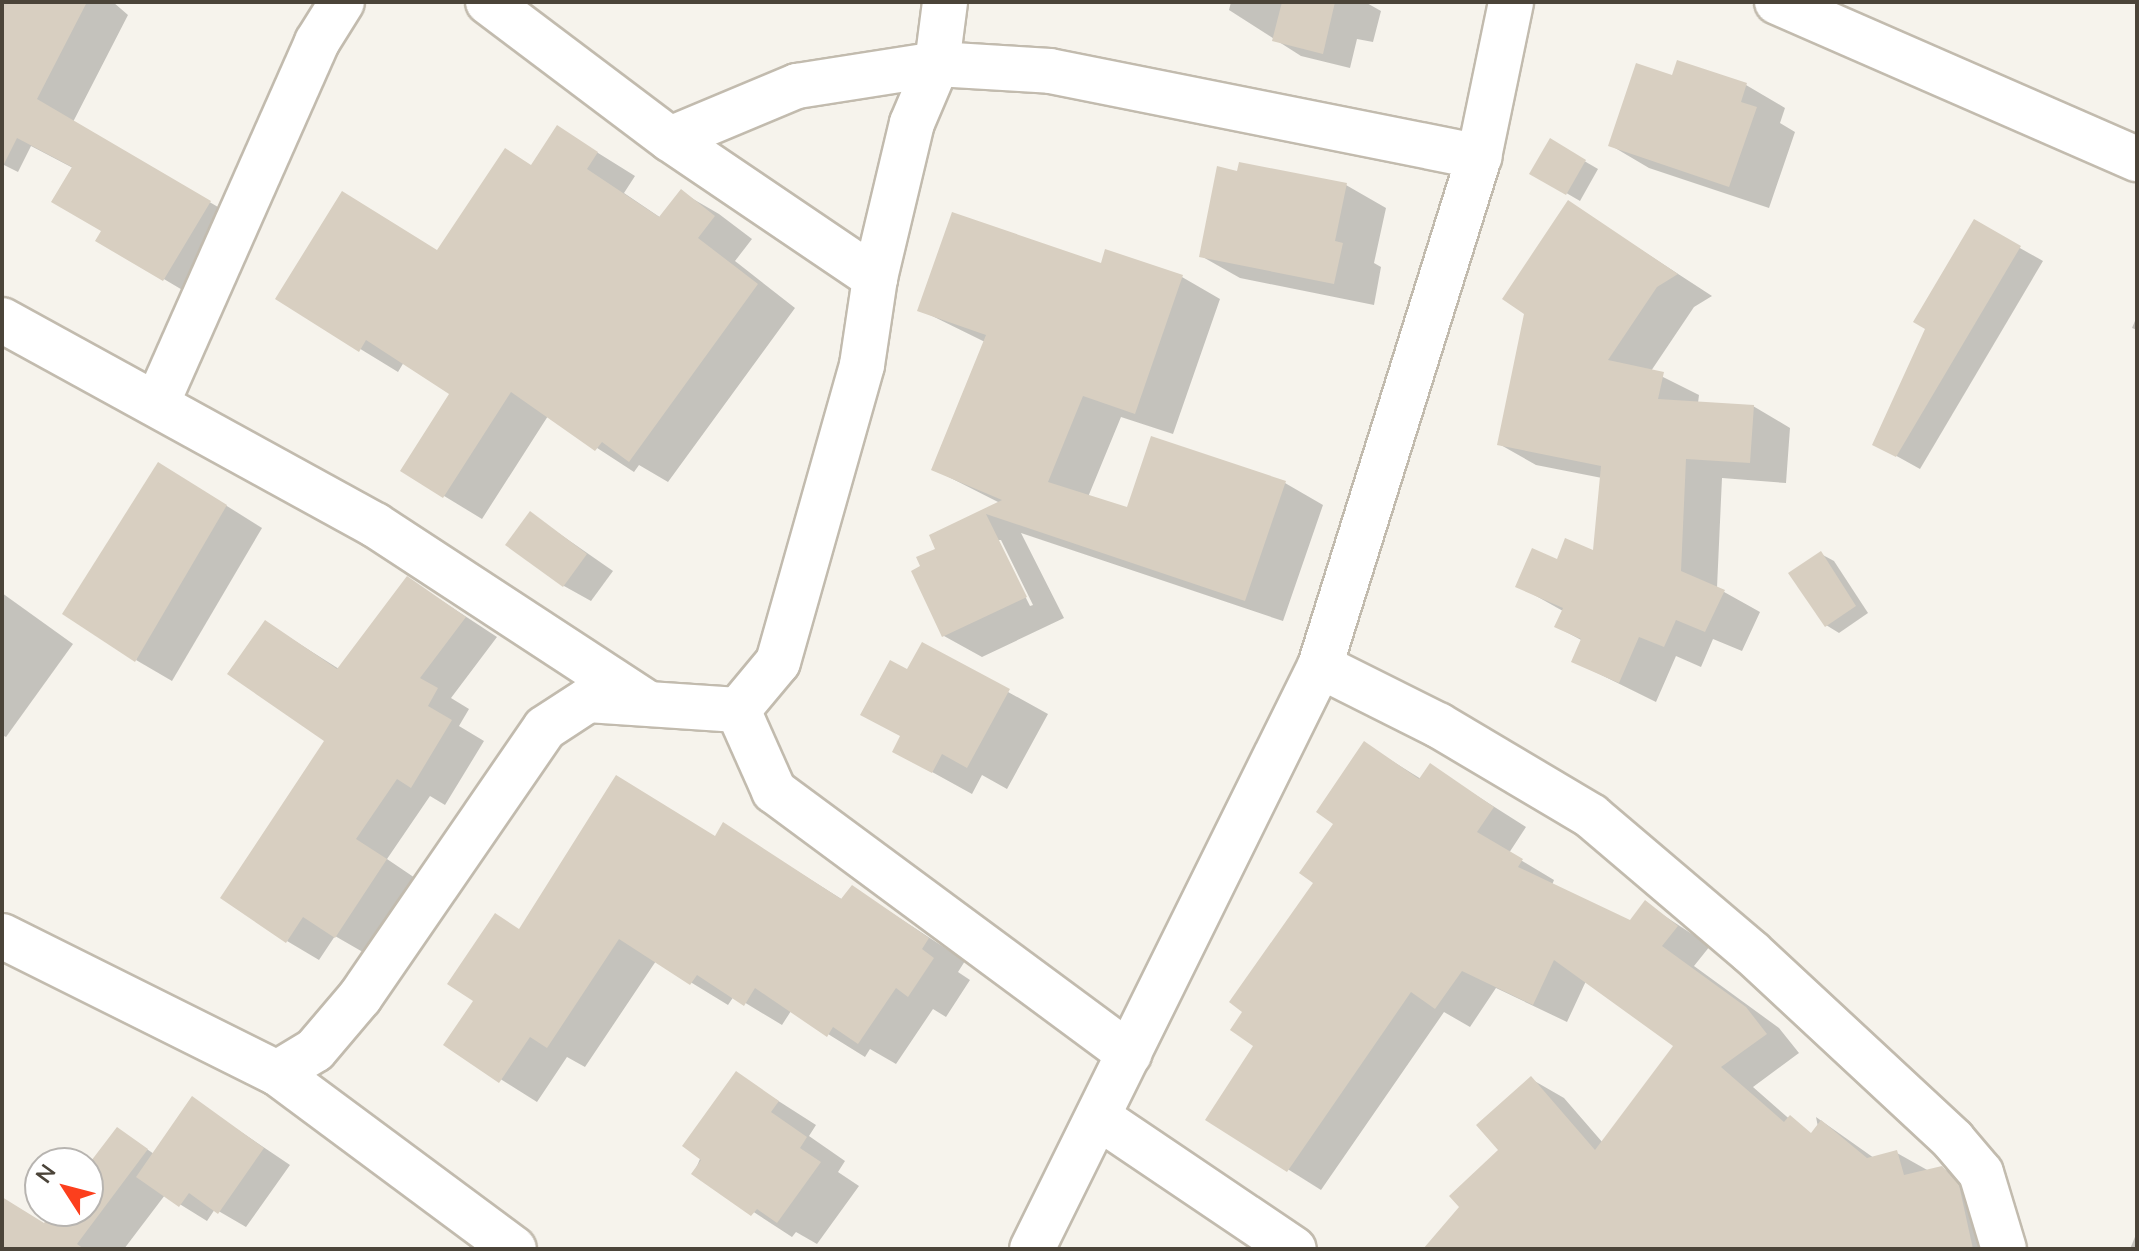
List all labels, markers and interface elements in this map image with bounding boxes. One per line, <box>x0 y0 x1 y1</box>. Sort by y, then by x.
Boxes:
north arrow <box>24 1147 104 1227</box>
text: N <box>29 1159 63 1190</box>

